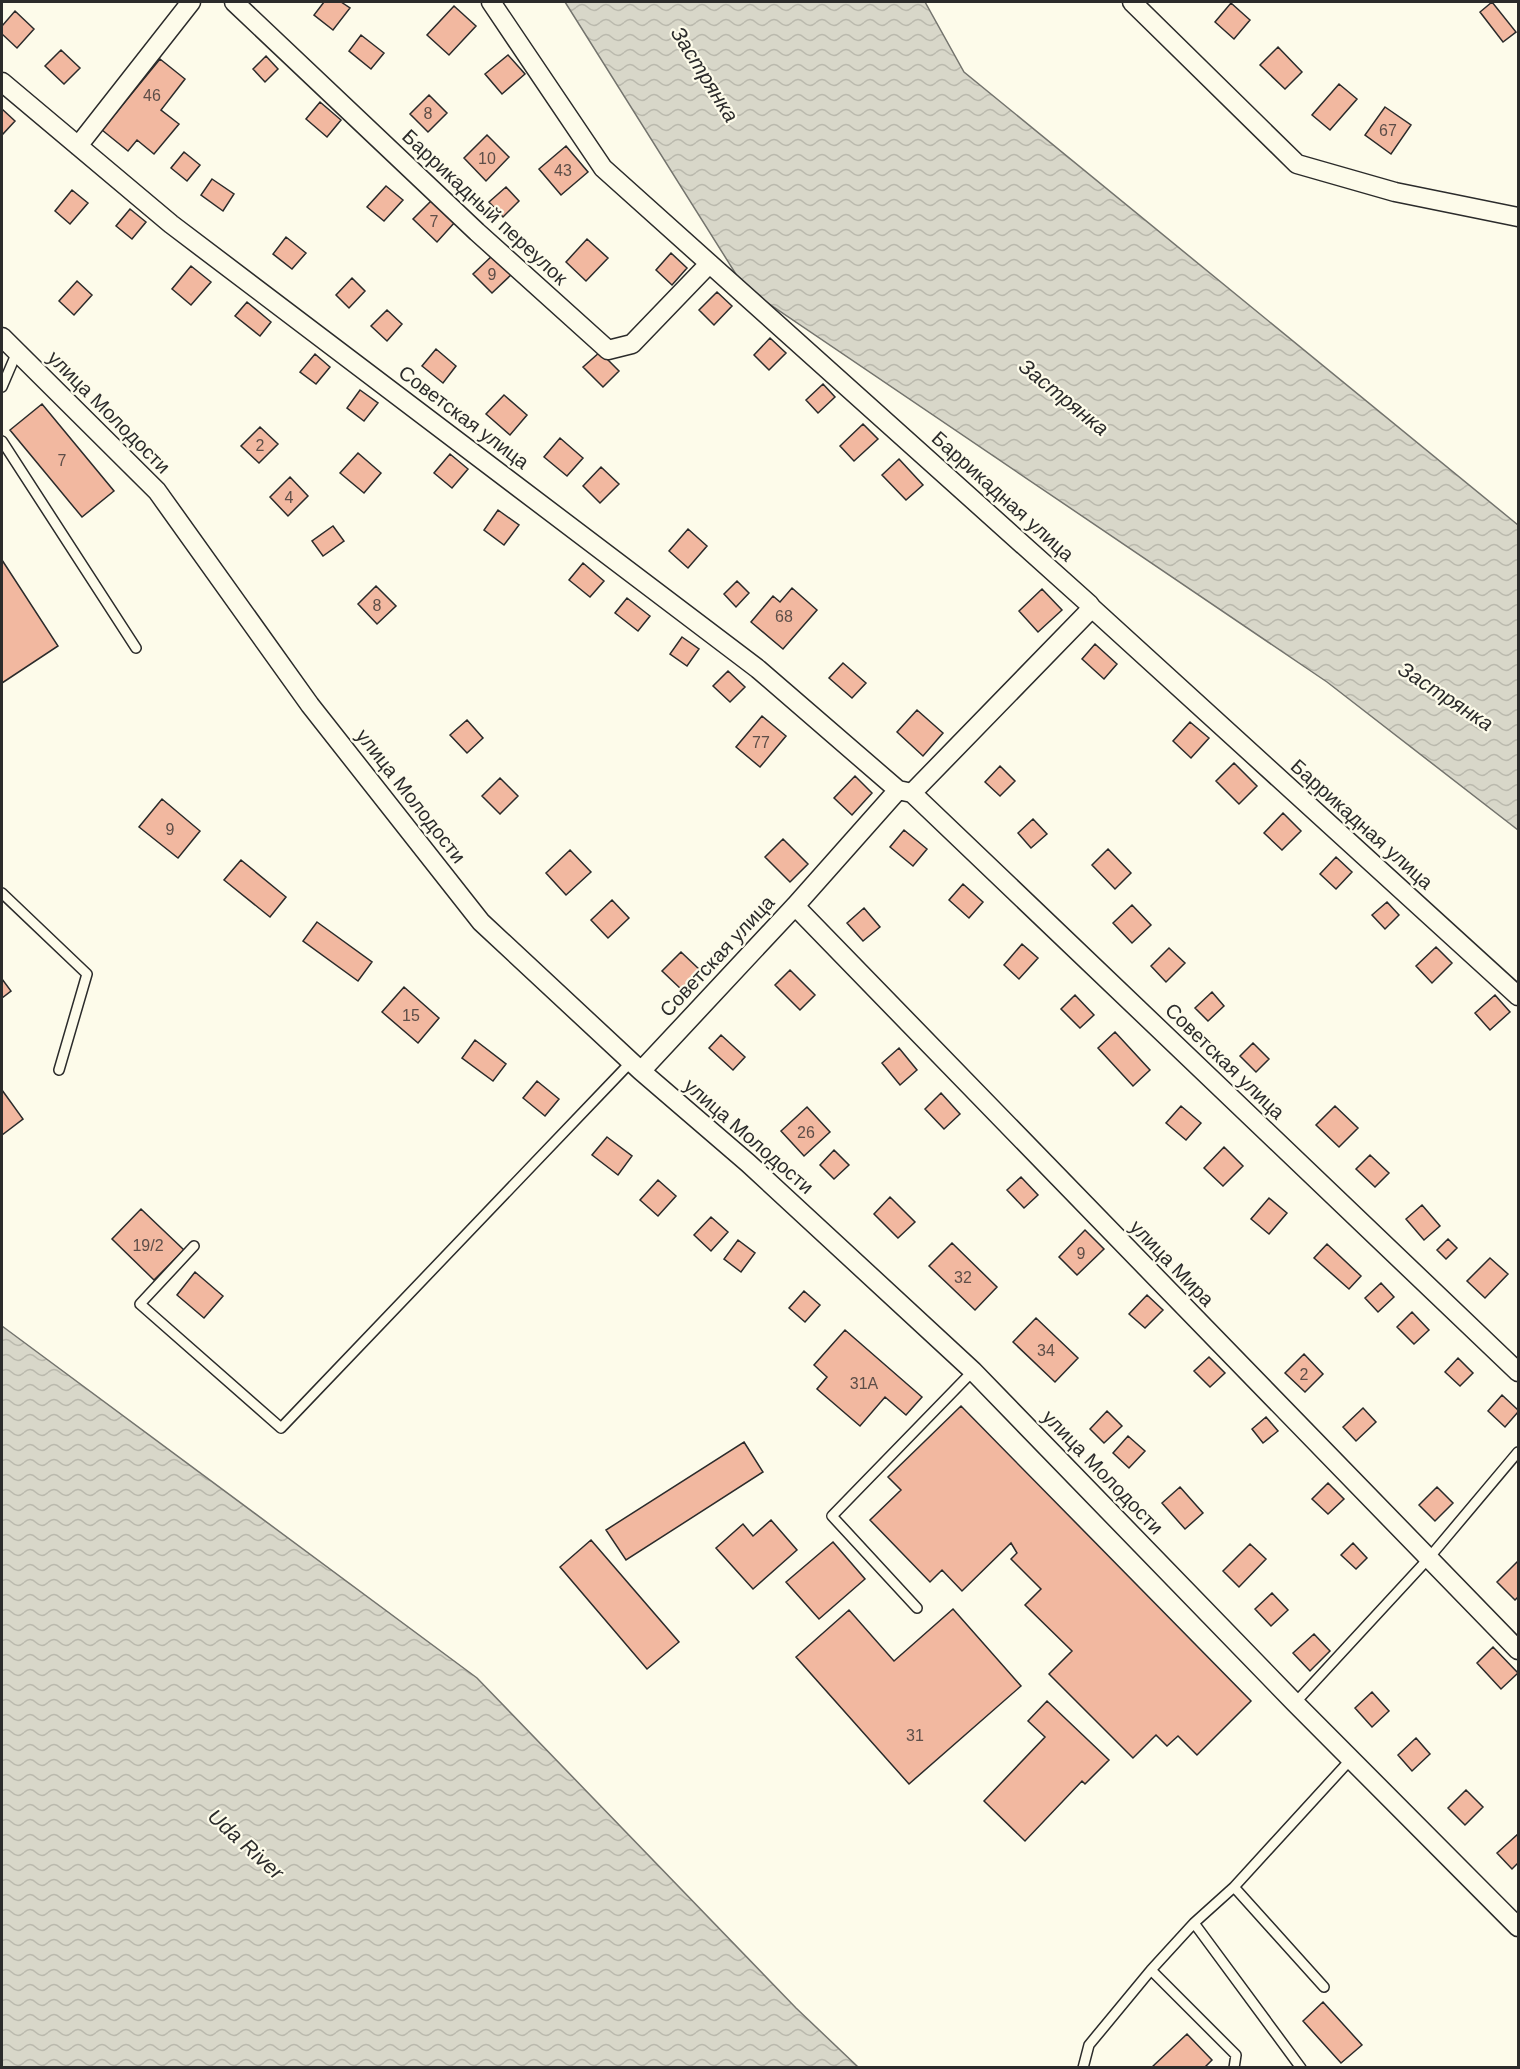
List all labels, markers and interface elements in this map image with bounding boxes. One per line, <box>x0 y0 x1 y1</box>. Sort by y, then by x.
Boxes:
water label: Застрянка <box>667 22 743 126</box>
house number: 46 <box>143 87 161 104</box>
house number: 8 <box>424 105 433 122</box>
house number: 67 <box>1379 122 1397 139</box>
street label: Баррикадный переулок <box>398 125 572 289</box>
house number: 10 <box>478 150 496 167</box>
house number: 43 <box>554 162 572 179</box>
house number: 7 <box>430 213 439 230</box>
house number: 9 <box>488 266 497 283</box>
street label: улица Молодости <box>43 346 175 478</box>
water label: Застрянка <box>1015 354 1113 440</box>
street label: Советская улица <box>395 361 534 474</box>
street label: Баррикадная улица <box>928 427 1079 566</box>
house number: 2 <box>256 437 265 454</box>
house number: 7 <box>58 452 67 469</box>
house number: 4 <box>285 489 294 506</box>
house number: 8 <box>373 597 382 614</box>
house number: 68 <box>775 608 793 625</box>
water label: Застрянка <box>1394 657 1498 735</box>
street label: улица Молодости <box>352 725 470 867</box>
house number: 77 <box>752 734 770 751</box>
street label: Баррикадная улица <box>1287 755 1438 894</box>
house number: 9 <box>166 821 175 838</box>
street label: Советская улица <box>655 890 779 1021</box>
street label: Советская улица <box>1161 999 1290 1124</box>
house number: 15 <box>402 1007 420 1024</box>
street label: улица Молодости <box>680 1074 818 1198</box>
house number: 26 <box>797 1124 815 1141</box>
street label: улица Мира <box>1126 1216 1219 1311</box>
house number: 19/2 <box>132 1237 164 1254</box>
house number: 9 <box>1077 1245 1086 1262</box>
house number: 32 <box>954 1269 972 1286</box>
house number: 34 <box>1037 1342 1055 1359</box>
house number: 2 <box>1300 1366 1309 1383</box>
house number: 31А <box>850 1375 879 1392</box>
street label: улица Молодости <box>1038 1405 1168 1539</box>
house number: 31 <box>906 1727 924 1744</box>
water label: Uda River <box>204 1804 289 1884</box>

